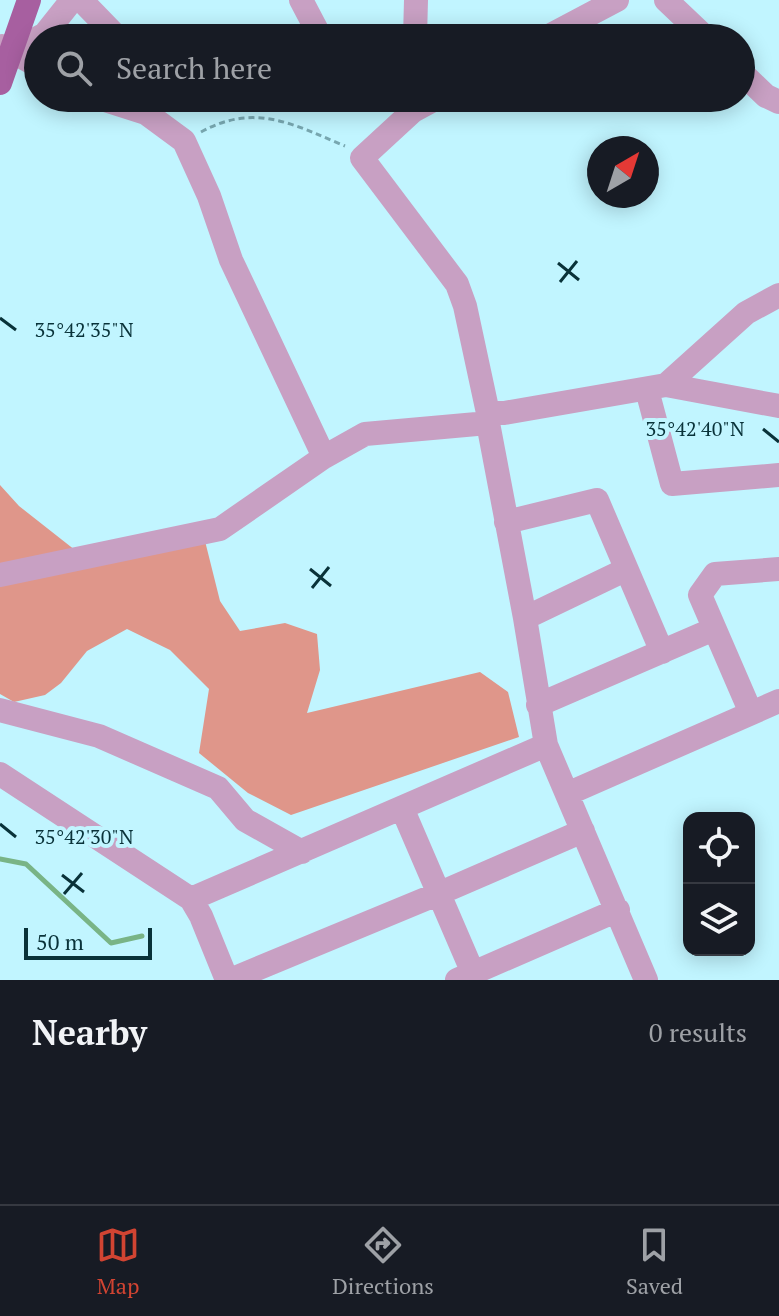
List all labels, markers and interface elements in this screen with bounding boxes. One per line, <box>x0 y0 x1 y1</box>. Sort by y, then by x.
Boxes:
search box <box>24 24 755 112</box>
icon: search <box>52 46 96 90</box>
text: Search here <box>116 48 272 88</box>
north arrow <box>587 136 659 208</box>
text: 35°42'35"N <box>34 316 134 343</box>
text: 35°42'40"N <box>645 415 745 442</box>
map controls <box>683 812 755 956</box>
button: locate <box>683 812 755 884</box>
text: 35°42'30"N <box>34 823 134 850</box>
button: layers <box>683 884 755 956</box>
scale bar <box>24 924 152 960</box>
text: 50 m <box>36 927 84 956</box>
text: Nearby <box>32 1010 147 1055</box>
text: 0 results <box>649 1015 747 1049</box>
tab: Map <box>96 1223 140 1300</box>
tab: Directions <box>332 1223 434 1300</box>
tab: Saved <box>626 1223 683 1300</box>

